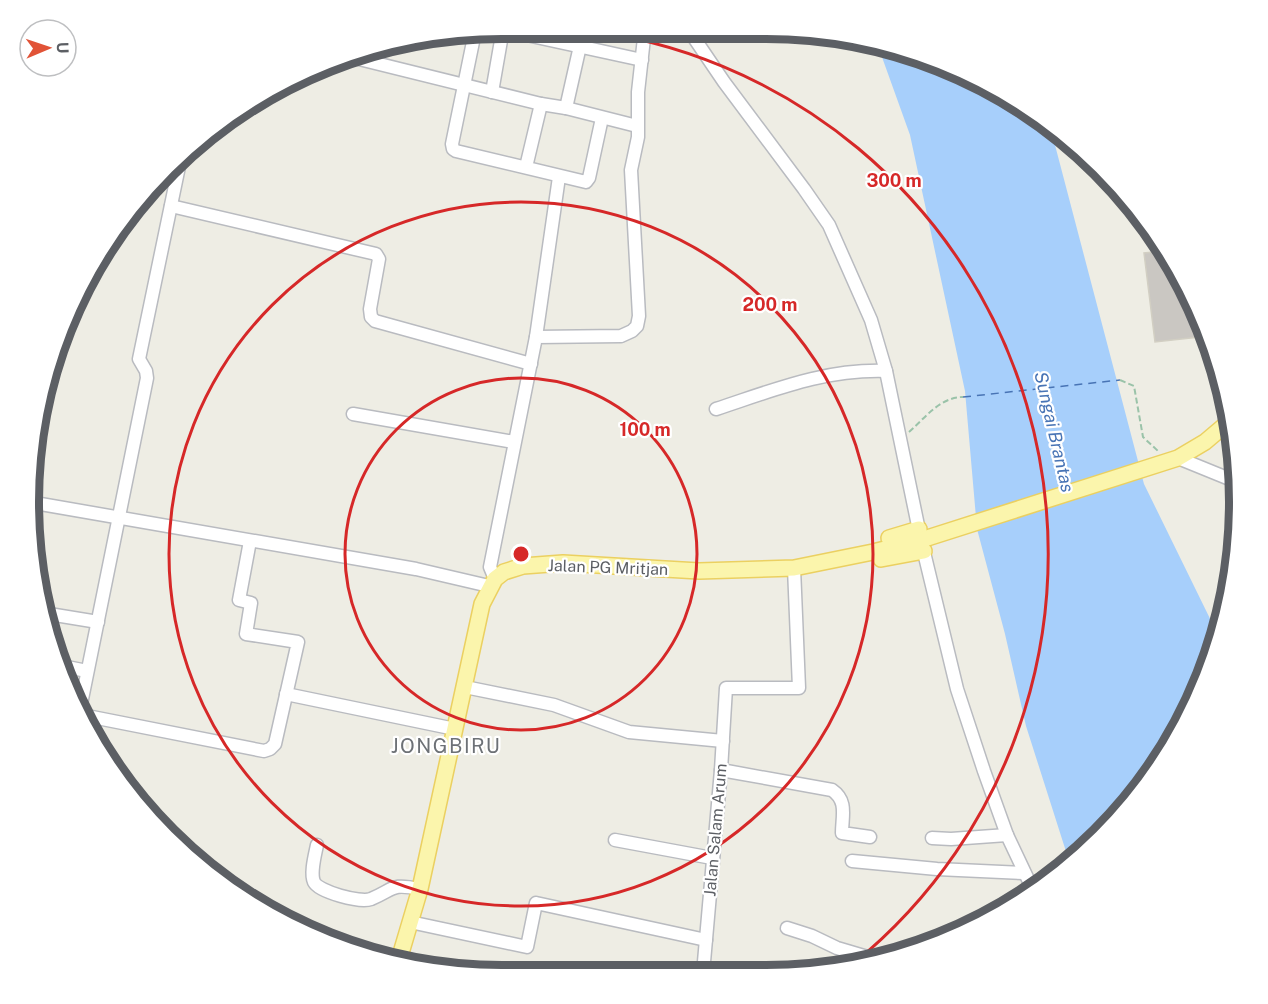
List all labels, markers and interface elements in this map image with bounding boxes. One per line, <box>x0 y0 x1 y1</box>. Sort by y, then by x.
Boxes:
north arrow <box>18 18 78 78</box>
text: U <box>53 41 72 54</box>
text: 300 m <box>866 170 922 191</box>
text: 200 m <box>743 294 797 315</box>
water label: Sungai Brantas <box>1030 370 1079 494</box>
text: 100 m <box>619 419 671 440</box>
centre of rings <box>511 544 531 564</box>
street label: Jalan PG Mritjan <box>547 556 669 579</box>
district label: JONGBIRU <box>391 734 501 758</box>
street label: Jalan Salam Arum <box>700 763 731 897</box>

